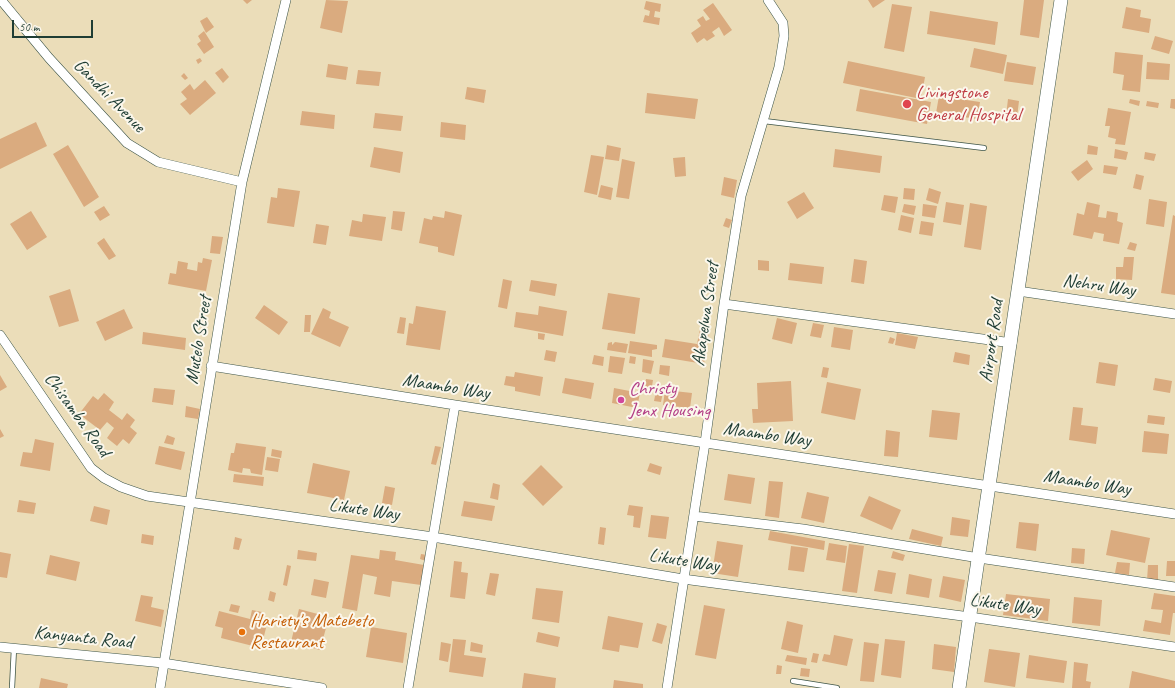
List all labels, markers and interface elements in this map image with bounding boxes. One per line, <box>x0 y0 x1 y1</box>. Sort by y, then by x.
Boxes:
scale bar <box>14 12 95 38</box>
text: 50 m <box>19 19 39 35</box>
street label: Gandhi Avenue <box>68 54 150 138</box>
place label: Livingstone General Hospital <box>916 82 1020 126</box>
marker: Livingstone General Hospital <box>901 98 913 110</box>
street label: Akapelwa Street <box>687 260 725 368</box>
street label: Nehru Way <box>1061 270 1137 302</box>
street label: Mutelo Street <box>181 294 217 386</box>
street label: Airport Road <box>975 298 1009 384</box>
street label: Chisamba Road <box>39 368 115 462</box>
street label: Maambo Way <box>401 369 491 405</box>
place label: Christy Jenx Housing <box>629 378 710 422</box>
marker: Christy Jenx Housing <box>616 395 626 405</box>
street label: Maambo Way <box>722 418 812 452</box>
street label: Maambo Way <box>1042 465 1132 501</box>
street label: Likute Way <box>327 494 401 526</box>
street label: Likute Way <box>647 544 721 578</box>
street label: Likute Way <box>968 589 1042 621</box>
place label: Hariety's Matebeto Restaurant <box>250 610 374 654</box>
street label: Kanyanta Road <box>33 622 133 654</box>
marker: Hariety's Matebeto Restaurant <box>237 627 247 637</box>

